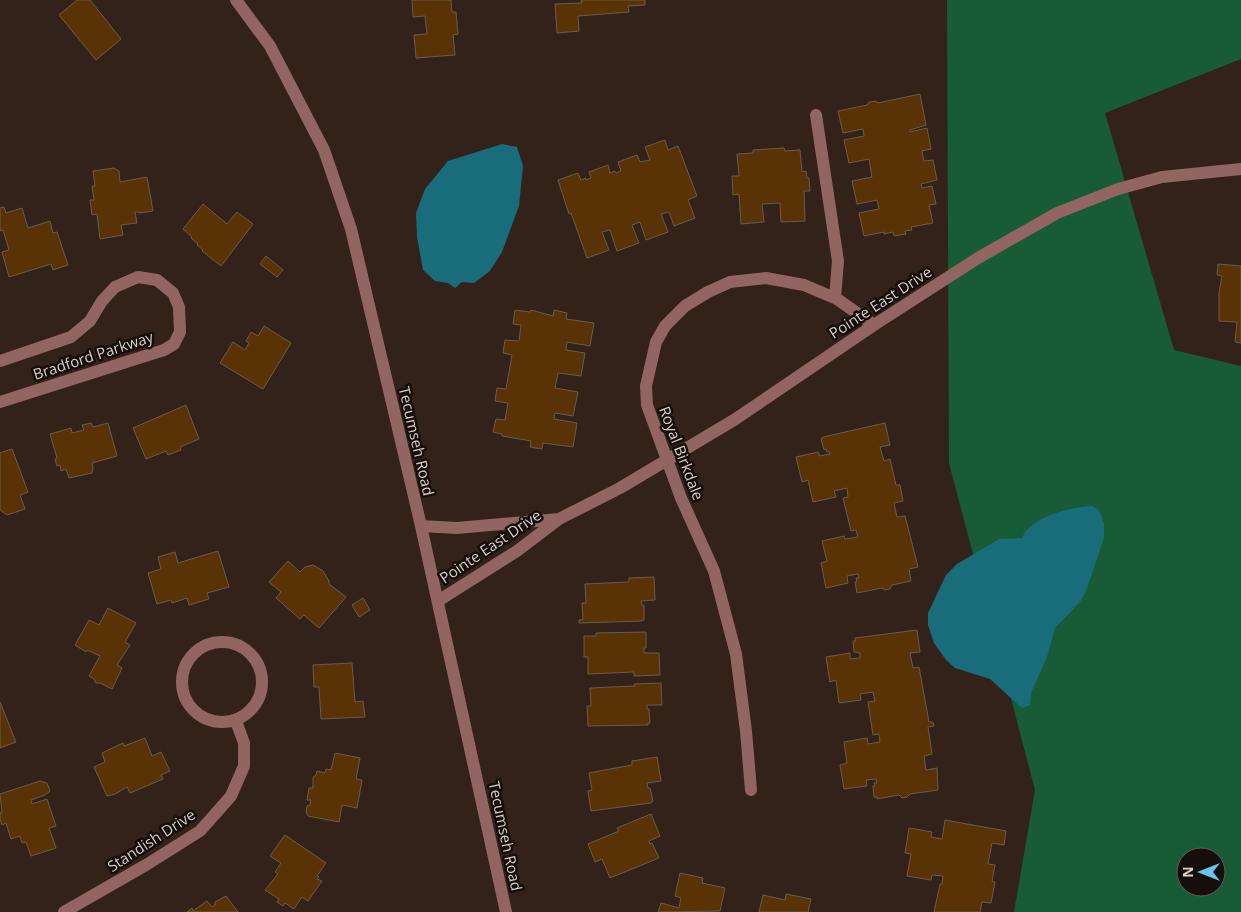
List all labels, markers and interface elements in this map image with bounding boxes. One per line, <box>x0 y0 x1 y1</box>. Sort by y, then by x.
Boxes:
street label: Pointe East Drive <box>825 261 935 343</box>
street label: Bradford Parkway <box>30 326 156 384</box>
street label: Tecumseh Road <box>395 384 439 498</box>
street label: Royal Birkdale <box>655 403 709 503</box>
street label: Pointe East Drive <box>435 505 545 587</box>
street label: Tecumseh Road <box>485 779 527 893</box>
street label: Standish Drive <box>103 804 199 876</box>
north arrow <box>1176 847 1226 897</box>
text: N <box>1178 866 1197 878</box>

